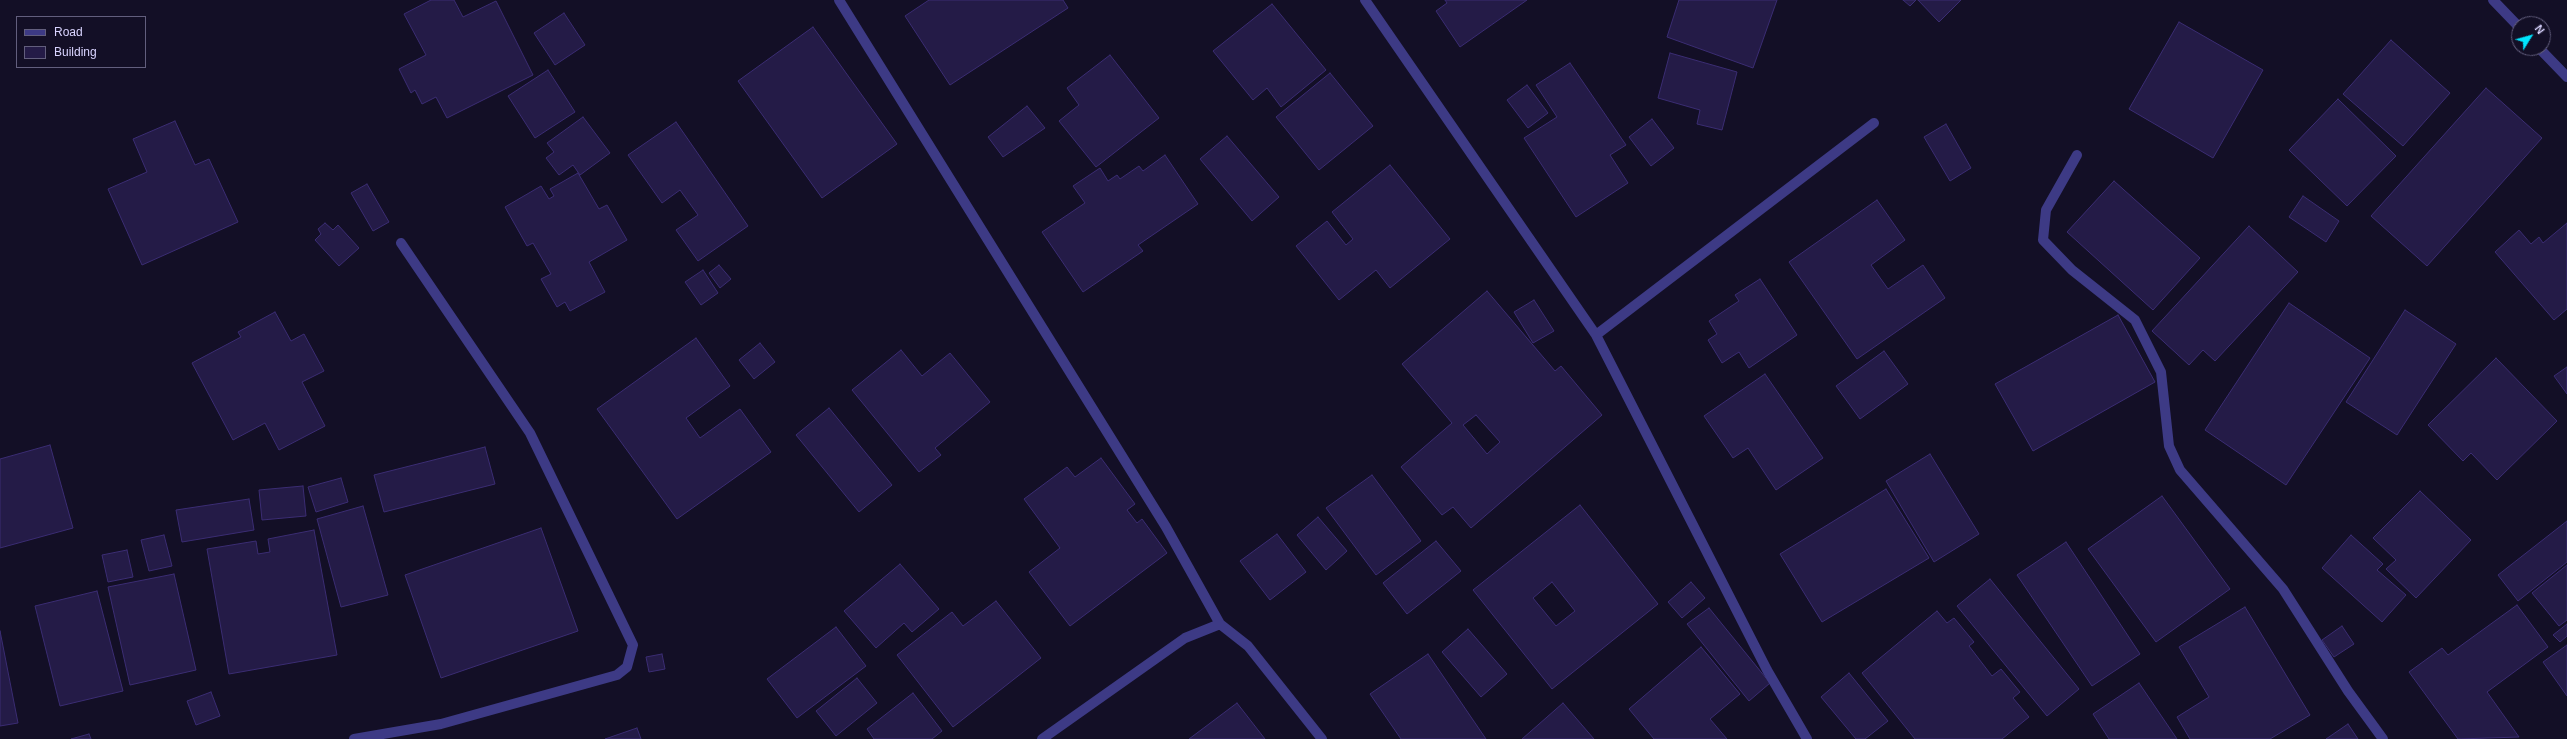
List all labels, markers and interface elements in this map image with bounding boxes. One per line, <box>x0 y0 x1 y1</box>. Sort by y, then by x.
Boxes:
legend <box>16 16 146 68</box>
north arrow <box>2511 16 2551 56</box>
text: N <box>2533 23 2547 36</box>
text: Road <box>54 25 83 39</box>
text: Building <box>54 45 97 59</box>

